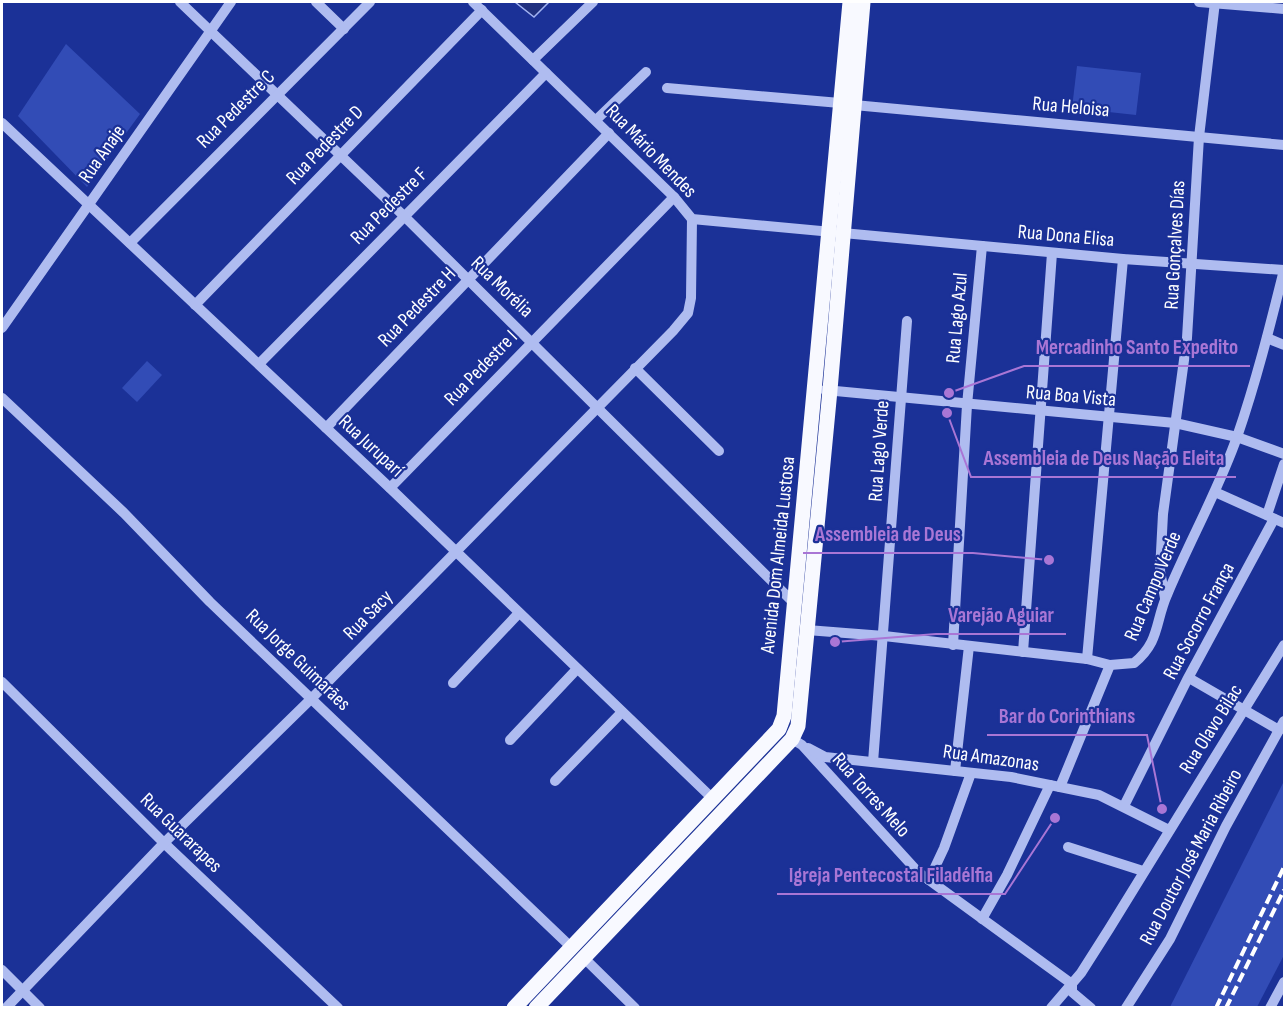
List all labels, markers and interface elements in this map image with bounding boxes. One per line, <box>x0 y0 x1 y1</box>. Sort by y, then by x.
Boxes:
street label: Rua Pedestre C <box>192 65 280 153</box>
street label: Rua Heloisa <box>1031 92 1111 122</box>
street label: Rua Mário Mendes <box>600 99 702 203</box>
street label: Rua Pedestre D <box>281 100 369 190</box>
street label: Rua Anaje <box>73 120 131 188</box>
street label: Rua Pedestre F <box>345 162 433 250</box>
street label: Rua Gonçalves Días <box>1160 180 1190 310</box>
street label: Rua Dona Elisa <box>1017 220 1115 252</box>
street label: Rua Morélia <box>466 251 538 323</box>
street label: Rua Pedestre H <box>373 262 461 352</box>
street label: Rua Lago Azul <box>941 272 973 364</box>
street label: Rua Pedestre I <box>439 325 523 411</box>
callout: Mercadinho Santo Expedito <box>1024 327 1250 366</box>
text: Mercadinho Santo Expedito <box>1036 335 1238 360</box>
street label: Rua Boa Vista <box>1025 380 1117 412</box>
street label: Rua Lago Verde <box>863 400 895 502</box>
street label: Rua Juruparí <box>333 410 409 482</box>
callout: Assembleia de Deus Nação Eleita <box>971 438 1236 477</box>
text: Assembleia de Deus Nação Eleita <box>983 446 1224 471</box>
street label: Avenida Dom Almeida Lustosa <box>756 455 800 656</box>
callout: Assembleia de Deus <box>803 514 973 553</box>
text: Assembleia de Deus <box>814 522 961 547</box>
street label: Rua Campo Verde <box>1119 528 1187 644</box>
street label: Rua Socorro França <box>1158 558 1240 684</box>
street label: Rua Sacy <box>338 585 398 645</box>
callout: Varejão Aguiar <box>936 595 1066 634</box>
text: Varejão Aguiar <box>948 603 1055 628</box>
street label: Rua Jorge Guimarães <box>241 604 355 716</box>
street label: Rua Olavo Bilac <box>1174 680 1248 778</box>
callout: Bar do Corinthians <box>987 696 1147 735</box>
text: Bar do Corinthians <box>999 704 1135 729</box>
street label: Rua Amazonas <box>941 739 1041 777</box>
street label: Rua Torres Melo <box>827 748 915 842</box>
street label: Rua Doutor José Maria Ribeiro <box>1134 765 1248 949</box>
street label: Rua Guararapes <box>135 788 227 878</box>
callout: Igreja Pentecostal Filadélfia <box>777 855 1005 894</box>
text: Igreja Pentecostal Filadélfia <box>789 863 993 888</box>

